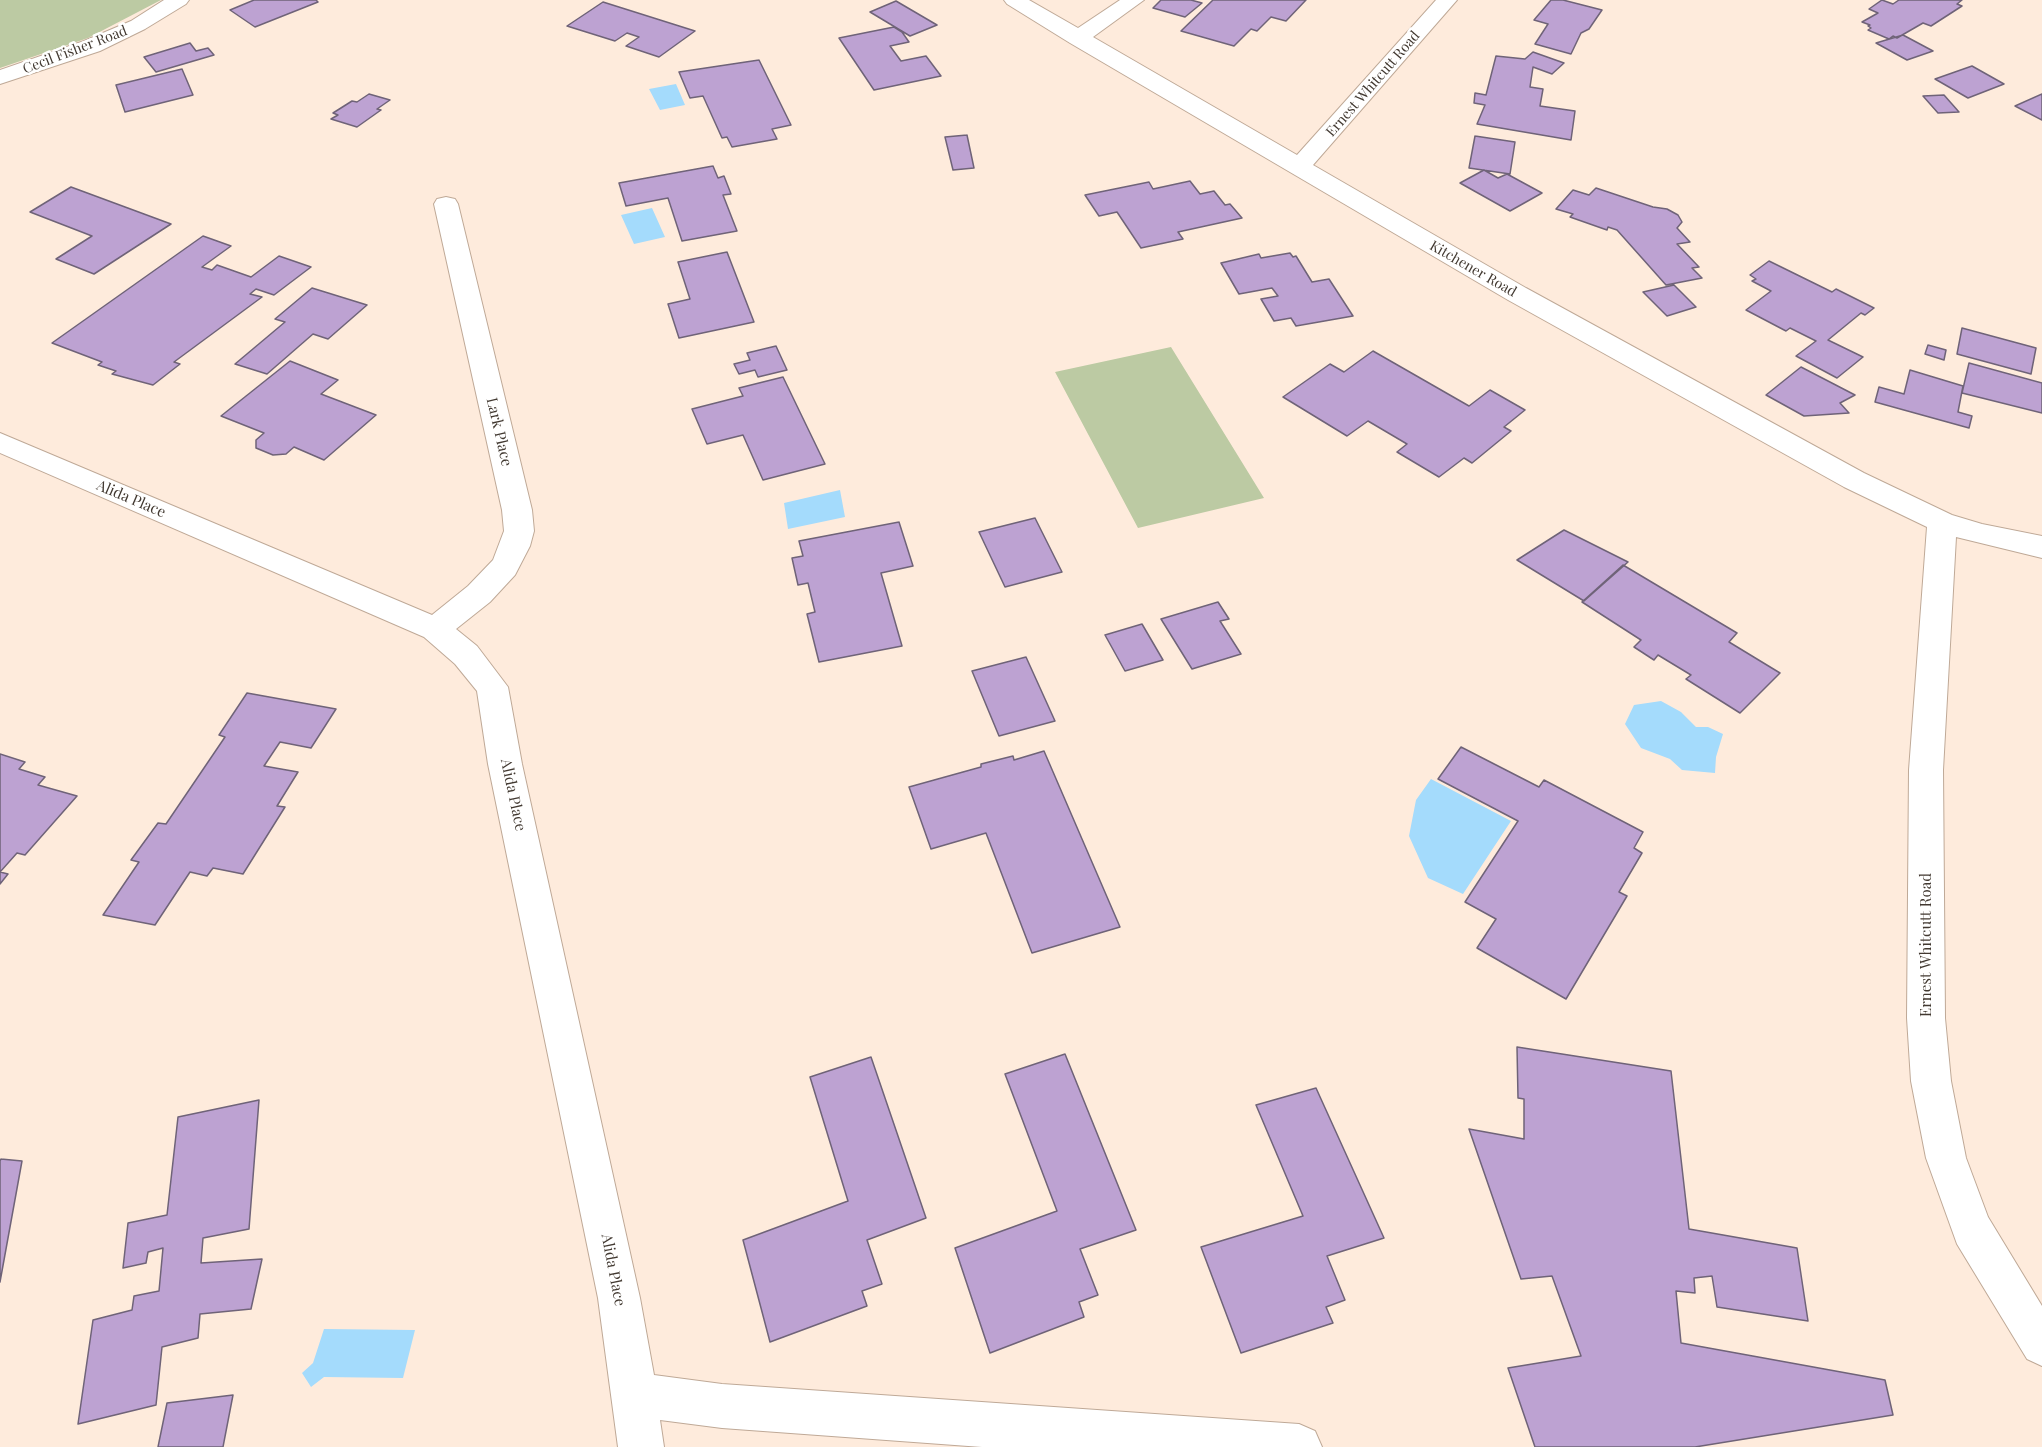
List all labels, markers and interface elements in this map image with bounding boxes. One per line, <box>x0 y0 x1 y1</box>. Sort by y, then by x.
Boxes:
street label: Cecil Fisher Road <box>20 22 130 78</box>
street label: Ernest Whitcutt Road <box>1323 28 1423 140</box>
street label: Kitchener Road <box>1427 237 1519 301</box>
street label: Lark Place <box>482 396 516 468</box>
street label: Alida Place <box>94 476 168 522</box>
street label: Alida Place <box>497 757 529 833</box>
street label: Ernest Whitcutt Road <box>1917 873 1935 1017</box>
street label: Alida Place <box>597 1232 629 1308</box>

